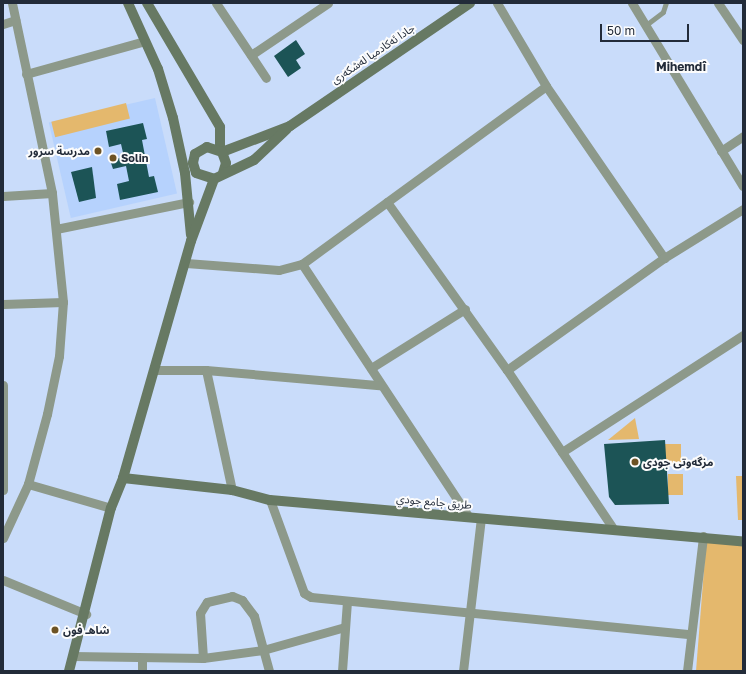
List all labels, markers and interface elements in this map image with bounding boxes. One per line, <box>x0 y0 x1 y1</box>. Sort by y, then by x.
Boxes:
scale bar <box>602 16 691 42</box>
street label: جادا ئه‌كادميا له‌شكه‌رى <box>329 21 417 87</box>
text: 50 m <box>607 23 635 38</box>
district label: Mihemdî <box>656 60 706 74</box>
place label: مدرسة سرور <box>28 144 90 158</box>
marker: مدرسة سرور <box>93 146 103 156</box>
place label: Solin <box>121 151 148 165</box>
marker: Solin <box>108 153 118 163</box>
place label: مزگەوتی جودی <box>643 455 713 469</box>
marker: مزگەوتی جودی <box>630 457 640 467</box>
street label: طريق جامع جودي <box>396 492 472 512</box>
place label: شاهـ فون <box>63 623 109 637</box>
marker: شاهـ فون <box>50 625 60 635</box>

